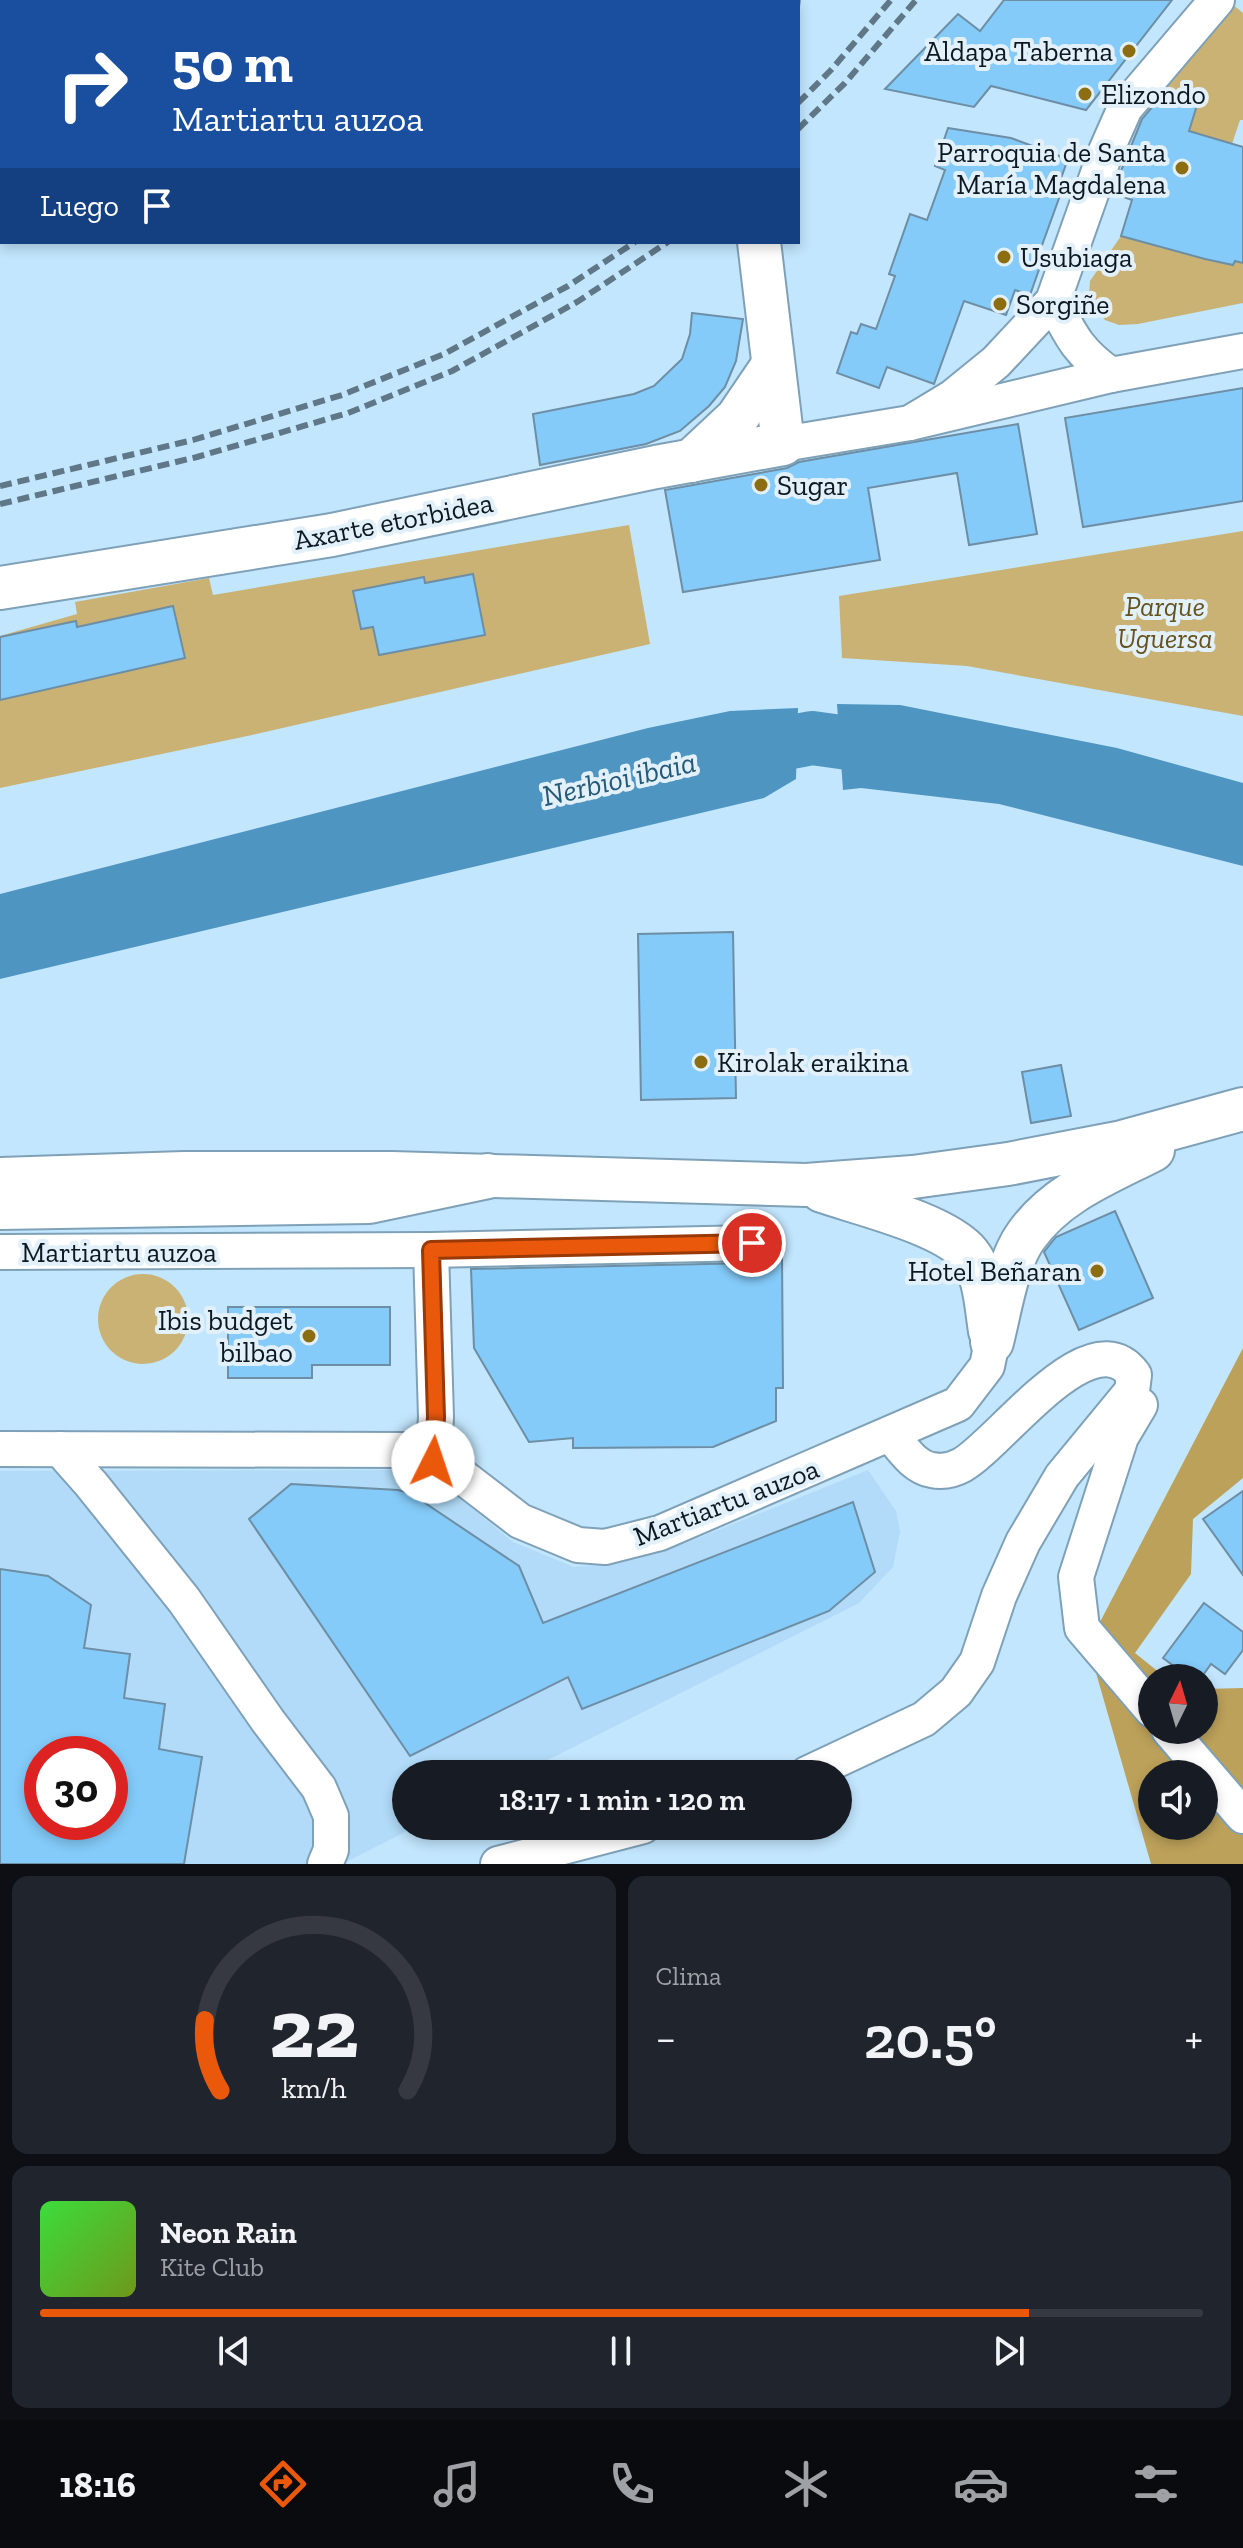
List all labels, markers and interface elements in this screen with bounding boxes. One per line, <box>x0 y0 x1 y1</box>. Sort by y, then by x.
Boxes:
text: 50 m <box>172 29 293 96</box>
icon: right <box>40 32 144 136</box>
place label: Aldapa Taberna <box>924 35 1113 68</box>
marker: Aldapa Taberna <box>1120 42 1138 60</box>
place label: Elizondo <box>1101 78 1206 111</box>
marker: Elizondo <box>1076 85 1094 103</box>
text: Martiartu auzoa <box>172 97 424 140</box>
place label: Parroquia de Santa María Magdalena <box>937 136 1166 201</box>
marker: Parroquia de Santa María Magdalena <box>1173 159 1191 177</box>
icon: arrive <box>135 184 179 228</box>
text: Luego <box>40 188 119 224</box>
place label: Usubiaga <box>1020 241 1133 274</box>
marker: Usubiaga <box>995 248 1013 266</box>
place label: Sorgiñe <box>1016 288 1109 321</box>
marker: Sorgiñe <box>991 295 1009 313</box>
place label: Sugar <box>777 469 848 502</box>
marker: Sugar <box>752 476 770 494</box>
street label: Axarte etorbidea <box>291 486 496 557</box>
park label: Parque Uguersa <box>1117 590 1213 655</box>
water label: Nerbioi ibaia <box>539 744 699 814</box>
place label: Kirolak eraikina <box>717 1046 910 1079</box>
marker: Kirolak eraikina <box>692 1053 710 1071</box>
pin <box>718 1209 786 1277</box>
icon: arrive <box>730 1221 774 1265</box>
street label: Martiartu auzoa <box>21 1236 217 1269</box>
place label: Hotel Beñaran <box>908 1255 1081 1288</box>
marker: Hotel Beñaran <box>1088 1262 1106 1280</box>
place label: Ibis budget bilbao <box>158 1304 294 1369</box>
marker: Ibis budget bilbao <box>300 1327 318 1345</box>
position arrow <box>391 1420 475 1504</box>
street label: Martiartu auzoa <box>629 1452 824 1553</box>
north arrow <box>1138 1664 1218 1744</box>
map controls <box>1138 1664 1218 1840</box>
speed limit sign: 30 <box>24 1736 128 1840</box>
button: sound <box>1138 1760 1218 1840</box>
text: 18:17 · 1 min · 120 m <box>499 1782 745 1818</box>
text: Clima <box>656 1960 722 1992</box>
text: 22 <box>269 1978 358 2078</box>
text: 20.5° <box>864 2001 997 2073</box>
text: − <box>656 2011 676 2064</box>
text: + <box>1184 2011 1203 2064</box>
text: km/h <box>281 2071 346 2105</box>
text: Neon Rain <box>160 2215 297 2251</box>
text: Kite Club <box>160 2251 264 2283</box>
icon: previous <box>212 2329 256 2373</box>
icon: pause <box>599 2329 643 2373</box>
icon: next <box>987 2329 1031 2373</box>
icon: directions <box>255 2456 311 2512</box>
icon: music <box>429 2456 485 2512</box>
icon: phone <box>604 2456 660 2512</box>
icon: climate <box>778 2456 834 2512</box>
icon: car <box>953 2456 1009 2512</box>
icon: filters <box>1128 2456 1184 2512</box>
text: 18:16 <box>59 2463 136 2506</box>

